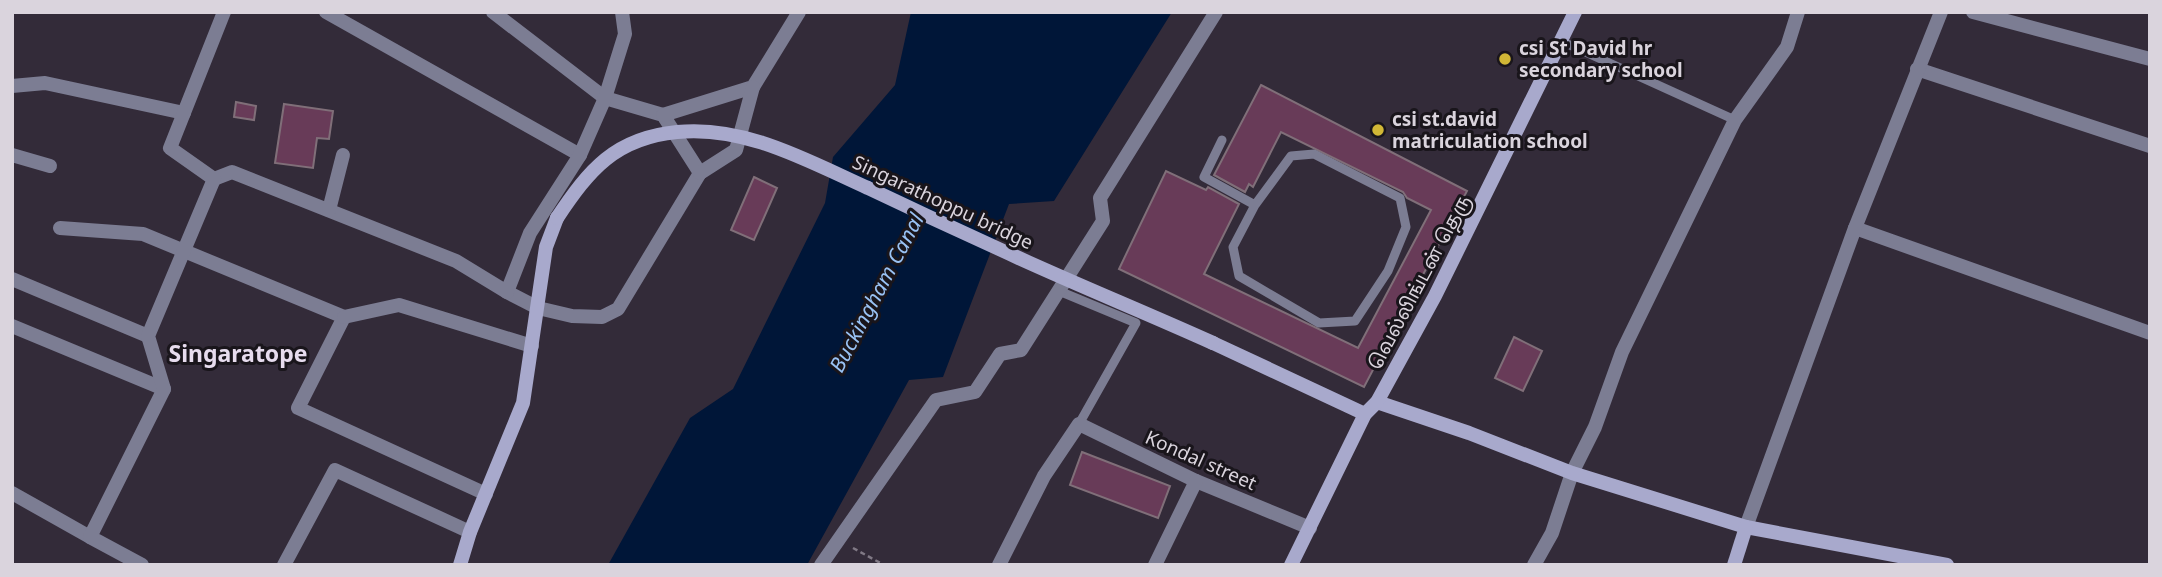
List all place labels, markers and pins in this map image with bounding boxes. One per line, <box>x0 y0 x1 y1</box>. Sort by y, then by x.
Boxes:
place label: csi St David hr secondary school <box>1519 35 1683 83</box>
marker: csi St David hr secondary school <box>1497 51 1513 67</box>
place label: csi st.david matriculation school <box>1392 106 1588 154</box>
marker: csi st.david matriculation school <box>1370 122 1386 138</box>

